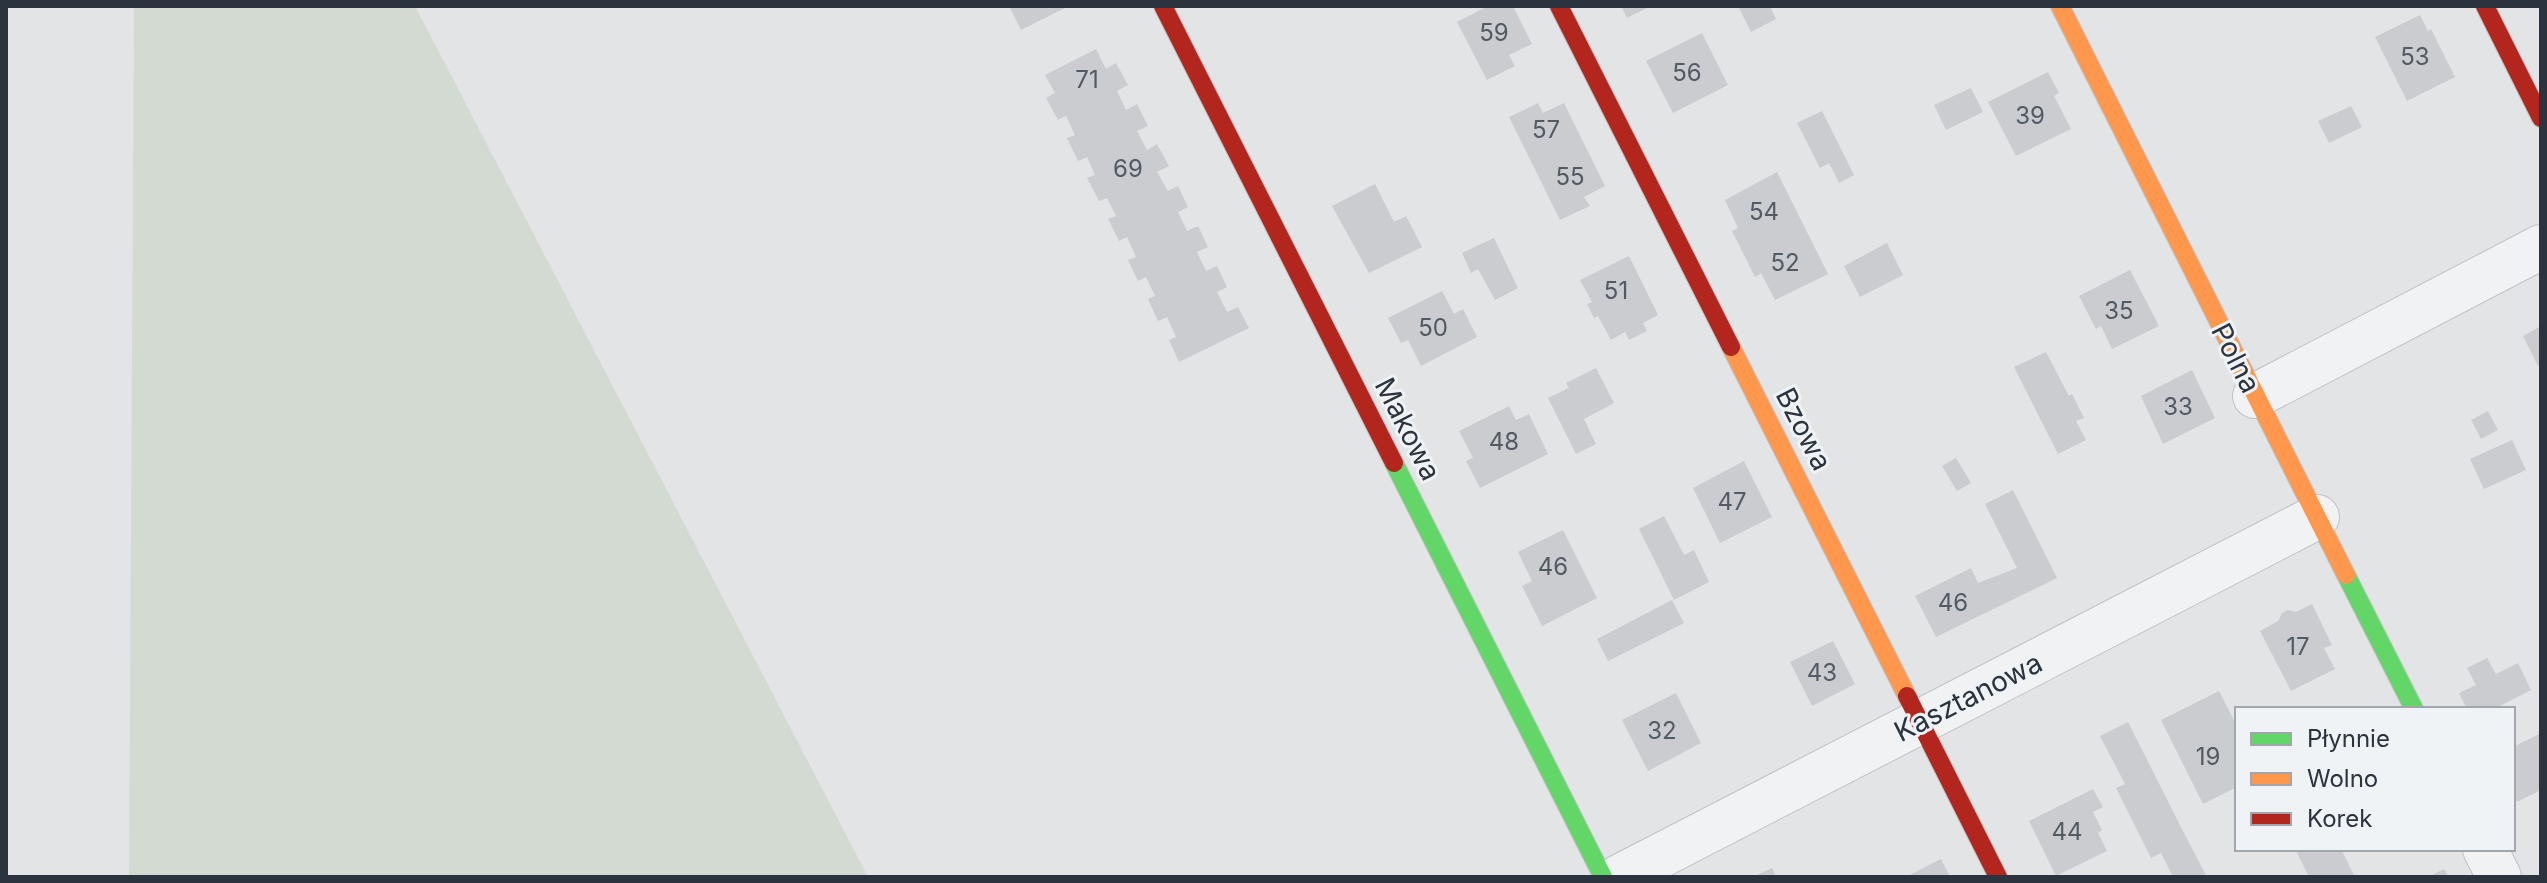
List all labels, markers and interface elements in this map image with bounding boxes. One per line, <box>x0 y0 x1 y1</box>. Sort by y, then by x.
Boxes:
house number: 59 <box>1479 18 1509 47</box>
house number: 53 <box>2400 42 2430 71</box>
house number: 56 <box>1672 58 1702 87</box>
house number: 71 <box>1075 65 1099 94</box>
house number: 39 <box>2015 101 2045 130</box>
house number: 57 <box>1532 115 1560 144</box>
house number: 69 <box>1113 154 1143 183</box>
house number: 55 <box>1555 162 1585 191</box>
house number: 54 <box>1749 197 1779 226</box>
house number: 52 <box>1770 248 1800 277</box>
house number: 51 <box>1604 276 1628 305</box>
house number: 35 <box>2104 296 2134 325</box>
house number: 50 <box>1418 313 1448 342</box>
street label: Polna <box>2204 318 2268 398</box>
street label: Makowa <box>1368 372 1448 486</box>
street label: Bzowa <box>1769 382 1839 476</box>
house number: 33 <box>2163 392 2193 421</box>
house number: 48 <box>1489 427 1519 456</box>
house number: 47 <box>1717 487 1747 516</box>
house number: 46 <box>1538 552 1568 581</box>
house number: 46 <box>1938 588 1968 617</box>
house number: 17 <box>2286 632 2310 661</box>
street label: Kasztanowa <box>1888 645 2048 749</box>
house number: 43 <box>1807 658 1837 687</box>
legend <box>2235 707 2515 851</box>
house number: 32 <box>1647 716 1677 745</box>
text: Płynnie <box>2307 724 2390 753</box>
house number: 19 <box>2196 742 2220 771</box>
text: Wolno <box>2307 764 2378 793</box>
text: Korek <box>2307 804 2372 833</box>
house number: 44 <box>2051 817 2083 846</box>

